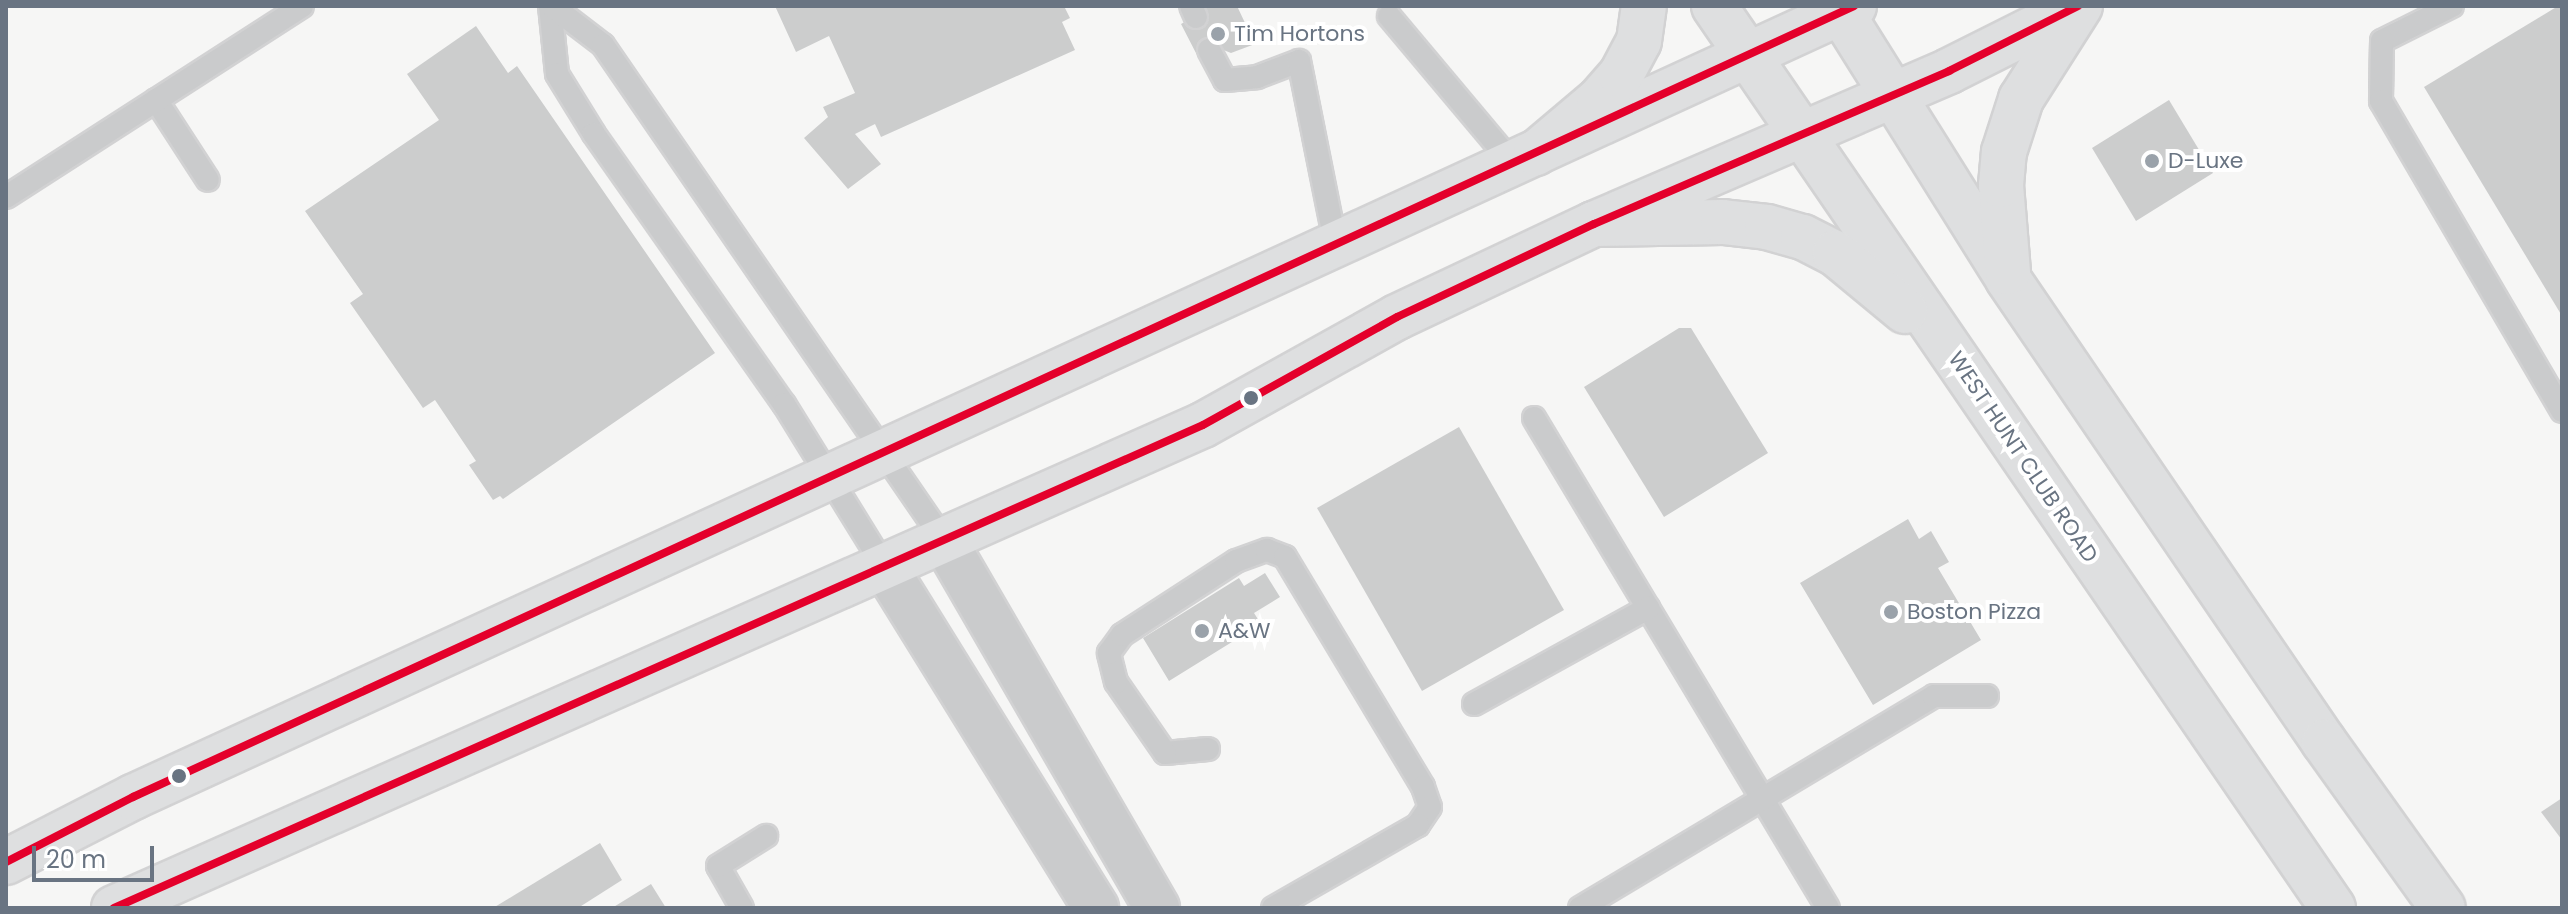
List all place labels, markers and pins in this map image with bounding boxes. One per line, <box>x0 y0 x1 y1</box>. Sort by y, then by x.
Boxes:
place label: Tim Hortons <box>1234 21 1365 47</box>
marker: Tim Hortons <box>1209 25 1227 43</box>
place label: D-Luxe <box>2168 148 2243 174</box>
marker: D-Luxe <box>2143 152 2161 170</box>
unlabelled marker <box>1243 390 1259 406</box>
place label: Boston Pizza <box>1907 599 2041 625</box>
marker: Boston Pizza <box>1882 603 1900 621</box>
place label: A&W <box>1218 618 1271 644</box>
marker: A&W <box>1193 622 1211 640</box>
unlabelled marker <box>171 768 187 784</box>

